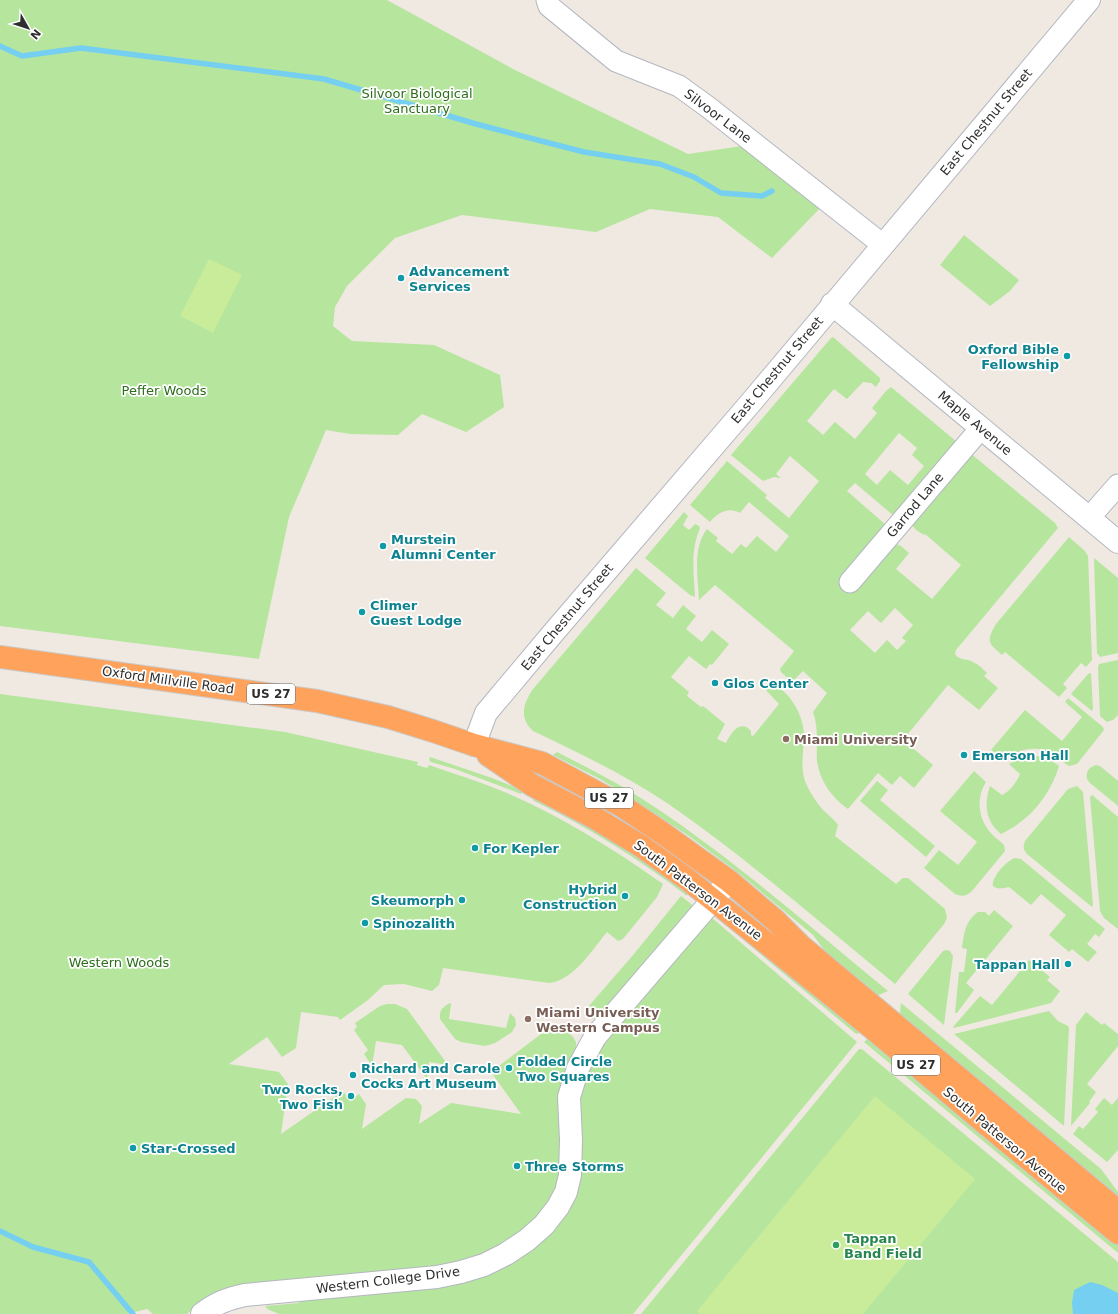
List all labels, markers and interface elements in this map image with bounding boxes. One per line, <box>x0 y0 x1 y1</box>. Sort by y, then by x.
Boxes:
north arrow <box>8 8 48 48</box>
text: N <box>27 26 43 42</box>
street label: East Chestnut Street <box>937 66 1035 178</box>
park label: Silvoor Biological Sanctuary <box>361 86 473 116</box>
street label: Silvoor Lane <box>682 86 754 146</box>
place label: Advancement Services <box>409 264 509 294</box>
marker: Advancement Services <box>396 273 406 283</box>
street label: East Chestnut Street <box>728 314 826 426</box>
place label: Oxford Bible Fellowship <box>968 342 1059 372</box>
marker: Oxford Bible Fellowship <box>1062 351 1072 361</box>
park label: Peffer Woods <box>122 383 207 398</box>
street label: Maple Avenue <box>935 388 1015 458</box>
street label: Garrod Lane <box>884 470 946 540</box>
place label: Murstein Alumni Center <box>391 532 496 562</box>
marker: Murstein Alumni Center <box>378 541 388 551</box>
street label: East Chestnut Street <box>518 561 616 673</box>
place label: Climer Guest Lodge <box>370 598 462 628</box>
marker: Climer Guest Lodge <box>357 607 367 617</box>
street label: Oxford Millville Road <box>101 663 235 697</box>
place label: Glos Center <box>723 676 809 691</box>
marker: Glos Center <box>710 678 720 688</box>
road number: US 27 <box>247 684 295 704</box>
place label: Miami University <box>794 732 918 747</box>
marker: Miami University <box>781 734 791 744</box>
place label: Emerson Hall <box>972 748 1069 763</box>
marker: Emerson Hall <box>959 750 969 760</box>
road number: US 27 <box>585 788 633 808</box>
street label: South Patterson Avenue <box>631 837 765 943</box>
place label: For Kepler <box>483 841 559 856</box>
marker: For Kepler <box>470 843 480 853</box>
place label: Hybrid Construction <box>523 882 617 912</box>
marker: Hybrid Construction <box>620 891 630 901</box>
place label: Skeumorph <box>371 893 454 908</box>
marker: Skeumorph <box>457 895 467 905</box>
place label: Spinozalith <box>373 916 455 931</box>
marker: Spinozalith <box>360 918 370 928</box>
park label: Western Woods <box>69 955 169 970</box>
place label: Tappan Hall <box>974 957 1060 972</box>
marker: Tappan Hall <box>1063 959 1073 969</box>
place label: Miami University Western Campus <box>536 1005 660 1035</box>
marker: Miami University Western Campus <box>523 1014 533 1024</box>
place label: Folded Circle Two Squares <box>517 1054 612 1084</box>
road number: US 27 <box>892 1055 940 1075</box>
place label: Richard and Carole Cocks Art Museum <box>361 1061 500 1091</box>
marker: Folded Circle Two Squares <box>504 1063 514 1073</box>
marker: Richard and Carole Cocks Art Museum <box>348 1070 358 1080</box>
place label: Two Rocks, Two Fish <box>262 1082 343 1112</box>
street label: South Patterson Avenue <box>940 1084 1070 1196</box>
marker: Two Rocks, Two Fish <box>346 1091 356 1101</box>
place label: Star-Crossed <box>141 1141 236 1156</box>
marker: Star-Crossed <box>128 1143 138 1153</box>
place label: Three Storms <box>525 1159 624 1174</box>
marker: Three Storms <box>512 1161 522 1171</box>
place label: Tappan Band Field <box>844 1231 922 1261</box>
marker: Tappan Band Field <box>831 1240 841 1250</box>
street label: Western College Drive <box>315 1264 461 1296</box>

